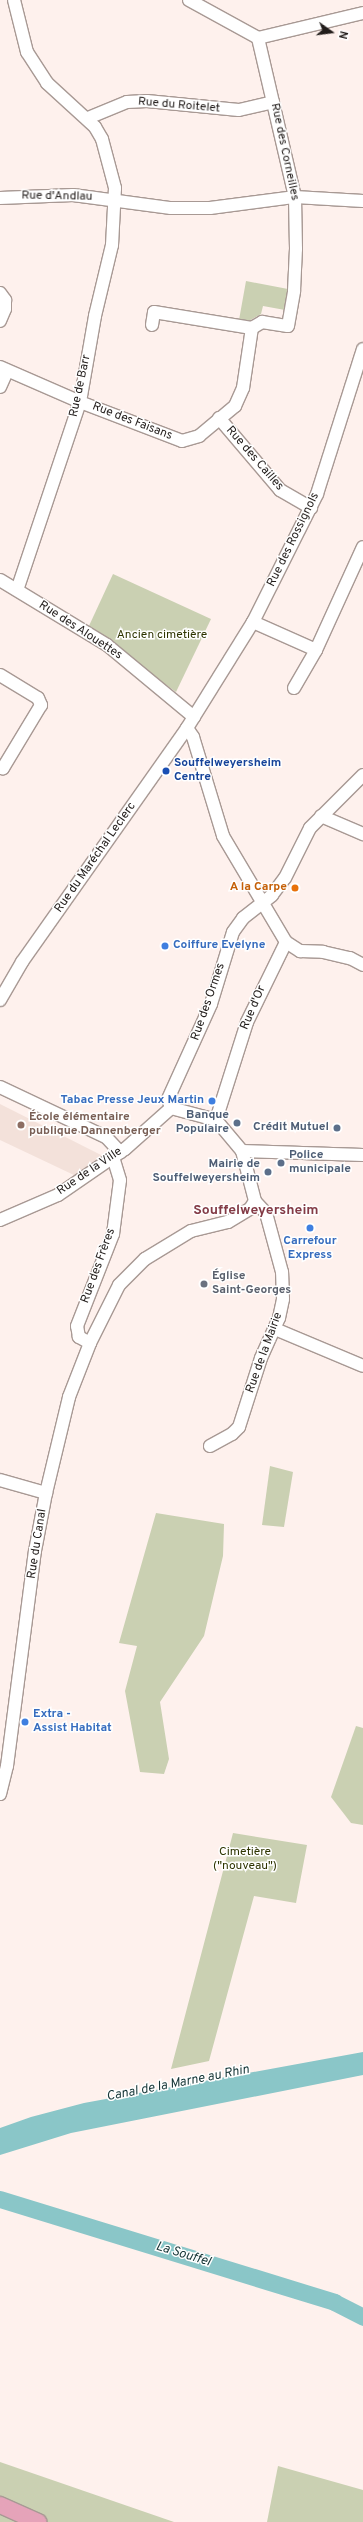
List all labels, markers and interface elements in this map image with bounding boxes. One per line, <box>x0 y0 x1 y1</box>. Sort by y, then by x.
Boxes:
north arrow <box>311 12 351 52</box>
text: N <box>335 29 350 40</box>
street label: Rue du Roitelet <box>137 95 221 117</box>
street label: Rue des Corneilles <box>267 102 301 202</box>
street label: Rue d'Andlau <box>21 189 93 205</box>
street label: Rue de Barr <box>67 353 95 419</box>
street label: Rue des Faisans <box>90 400 174 444</box>
street label: Rue des Cailles <box>222 424 286 494</box>
street label: Rue des Rossignols <box>265 491 323 589</box>
street label: Rue des Alouettes <box>35 599 125 663</box>
park label: Ancien cimetière <box>117 629 207 643</box>
place label: Souffelweyersheim Centre <box>174 757 281 785</box>
marker: Souffelweyersheim Centre <box>161 766 171 776</box>
street label: Rue du Maréchal Leclerc <box>52 800 140 916</box>
place label: A la Carpe <box>229 881 287 895</box>
marker: A la Carpe <box>290 883 300 893</box>
place label: Coiffure Evelyne <box>173 939 265 953</box>
marker: Coiffure Evelyne <box>160 941 170 951</box>
street label: Rue des Ormes <box>189 961 229 1043</box>
street label: Rue d'Or <box>238 984 270 1032</box>
place label: Tabac Presse Jeux Martin <box>60 1094 204 1108</box>
marker: Tabac Presse Jeux Martin <box>207 1096 217 1106</box>
place label: Banque Populaire <box>176 1109 229 1137</box>
place label: École élémentaire publique Dannenberger <box>29 1111 161 1139</box>
marker: Banque Populaire <box>232 1118 242 1128</box>
marker: École élémentaire publique Dannenberger <box>16 1120 26 1130</box>
place label: Crédit Mutuel <box>253 1121 329 1135</box>
marker: Crédit Mutuel <box>332 1123 342 1133</box>
street label: Rue de la Ville <box>55 1145 125 1199</box>
place label: Police municipale <box>289 1149 351 1177</box>
place label: Mairie de Souffelweyersheim <box>153 1158 260 1186</box>
marker: Police municipale <box>276 1158 286 1168</box>
marker: Mairie de Souffelweyersheim <box>263 1167 273 1177</box>
district label: Souffelweyersheim <box>193 1203 319 1219</box>
marker: Carrefour Express <box>305 1223 315 1233</box>
street label: Rue des Frères <box>79 1227 119 1305</box>
place label: Carrefour Express <box>283 1235 337 1263</box>
place label: Église Saint-Georges <box>212 1270 291 1298</box>
marker: Église Saint-Georges <box>199 1279 209 1289</box>
street label: Rue de la Mairie <box>244 1311 286 1395</box>
street label: Rue du Canal <box>25 1508 51 1580</box>
place label: Extra - Assist Habitat <box>33 1708 112 1736</box>
marker: Extra - Assist Habitat <box>20 1717 30 1727</box>
park label: Cimetière ("nouveau") <box>213 1846 277 1874</box>
water label: Canal de la Marne au Rhin <box>105 2063 251 2105</box>
water label: La Souffel <box>154 2239 212 2271</box>

